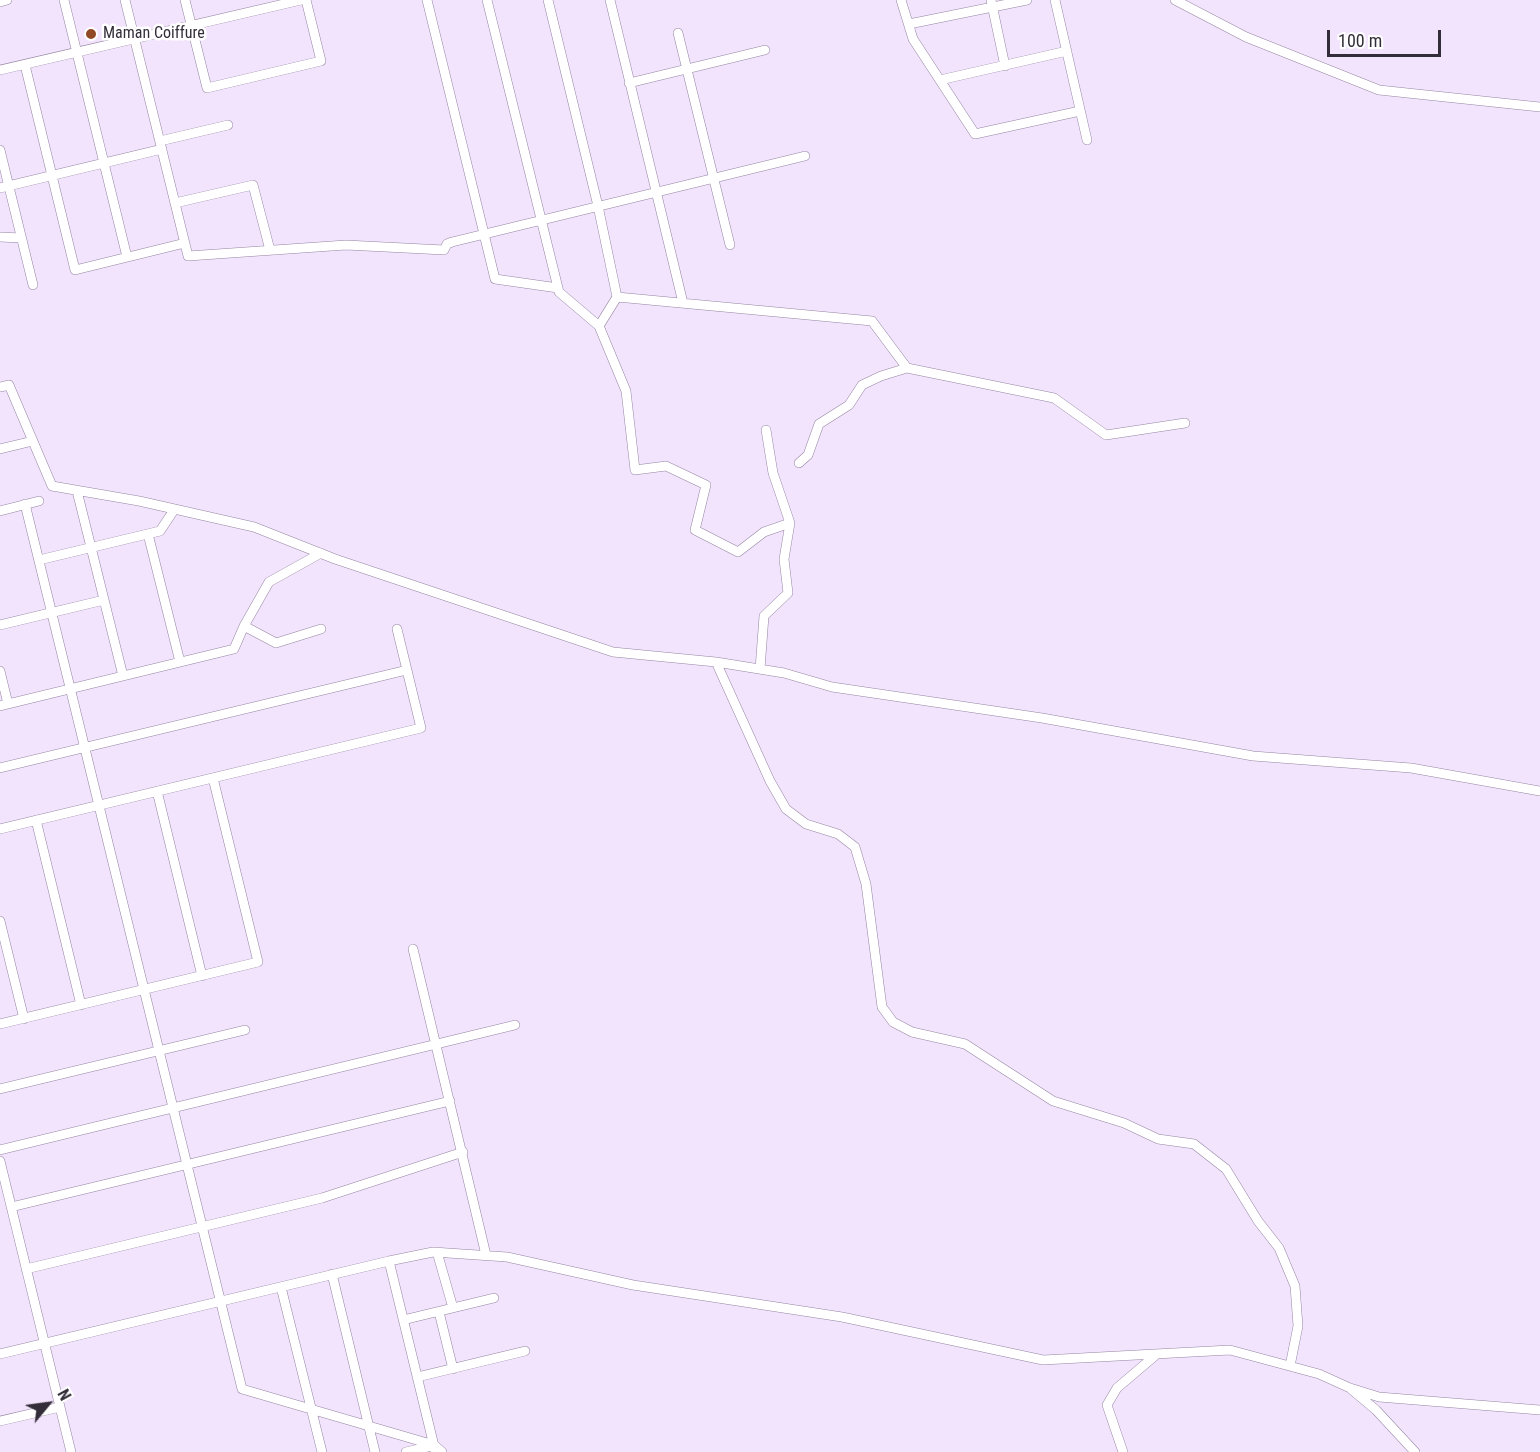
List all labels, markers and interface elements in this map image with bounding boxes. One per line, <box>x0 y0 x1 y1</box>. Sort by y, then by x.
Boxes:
scale bar <box>1330 18 1444 56</box>
place label: Maman Coiffure <box>103 24 205 44</box>
marker: Maman Coiffure <box>84 27 98 41</box>
text: 100 m <box>1338 30 1382 51</box>
north arrow <box>18 1374 78 1434</box>
text: N <box>53 1386 75 1404</box>

